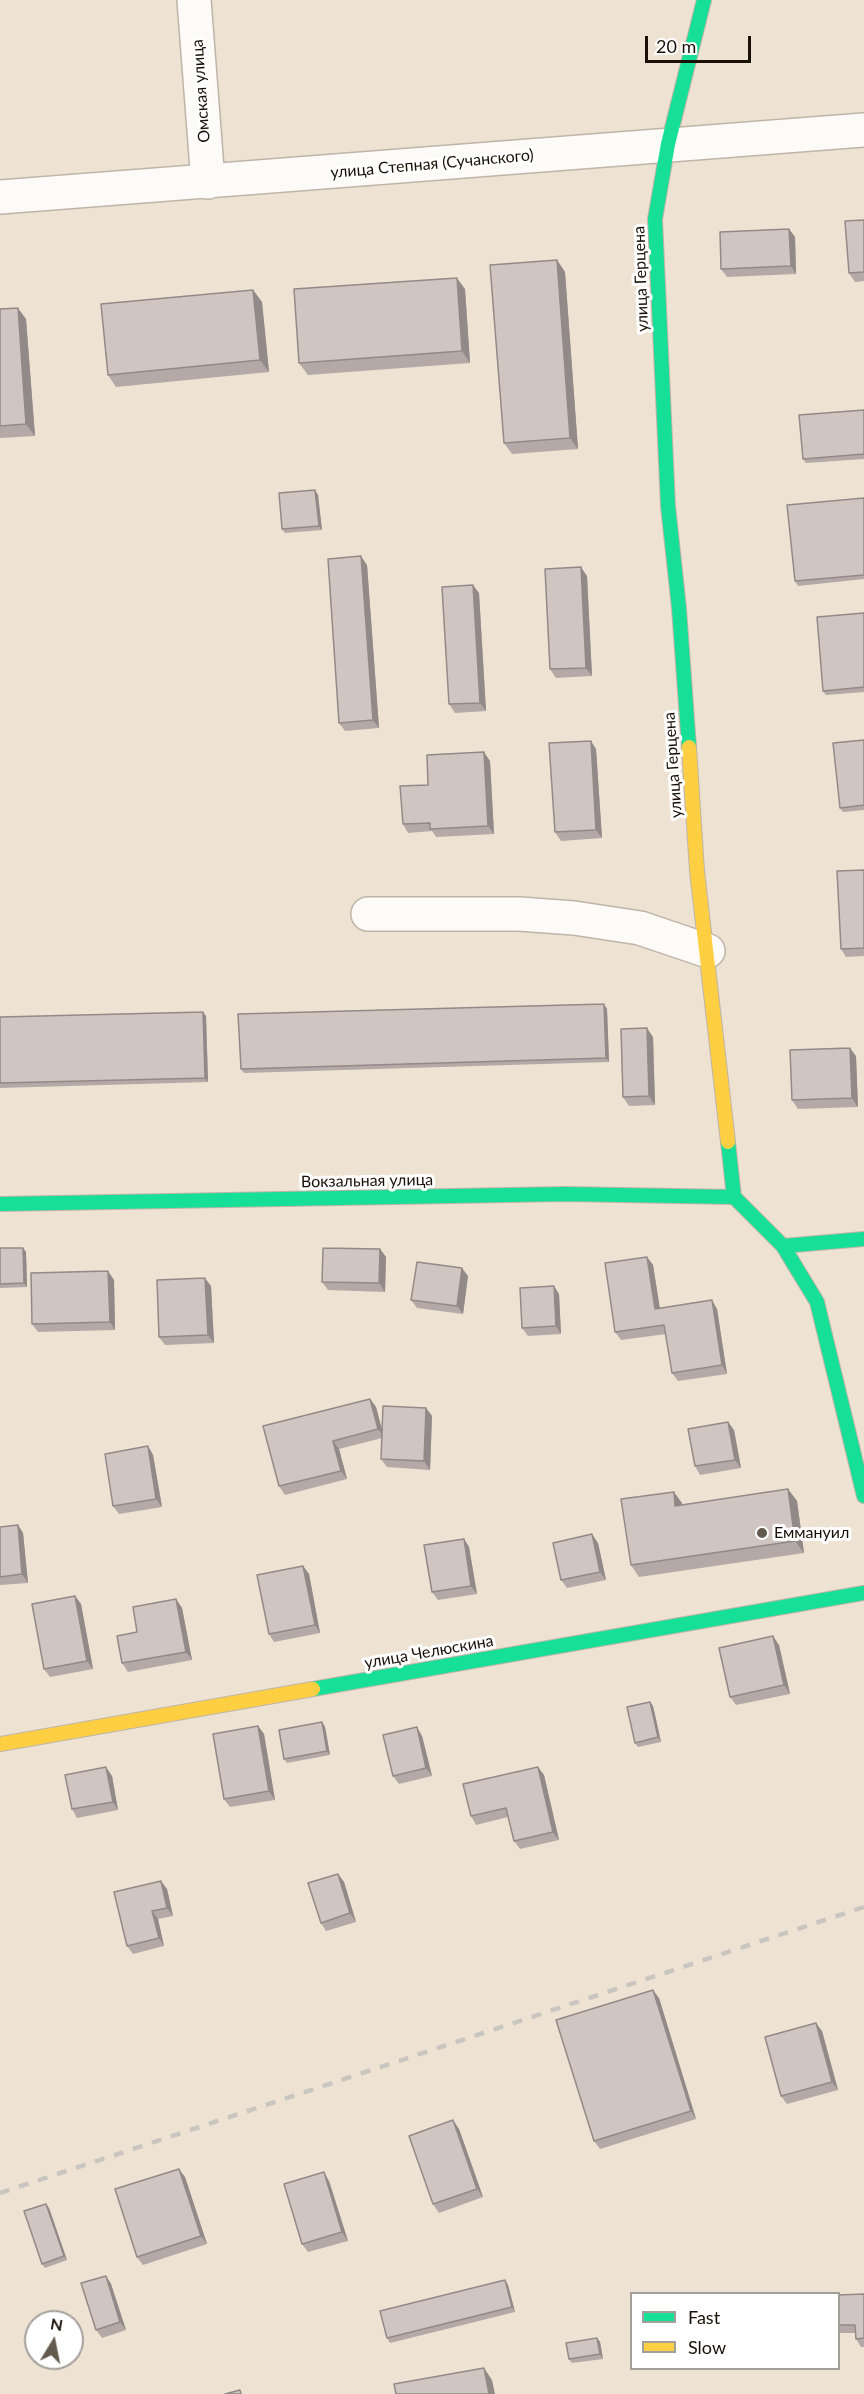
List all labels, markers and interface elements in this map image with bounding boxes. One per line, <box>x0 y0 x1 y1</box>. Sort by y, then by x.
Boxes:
scale bar <box>648 24 754 62</box>
text: 20 m <box>656 35 696 57</box>
street label: Омская улица <box>188 39 214 143</box>
street label: улица Степная (Сучанского) <box>330 146 534 182</box>
street label: улица Герцена <box>630 226 652 332</box>
street label: улица Герцена <box>660 711 686 819</box>
street label: Вокзальная улица <box>301 1170 433 1192</box>
place label: Еммануил <box>774 1523 849 1543</box>
marker: Еммануил <box>755 1526 769 1540</box>
street label: улица Челюскина <box>363 1631 495 1673</box>
legend <box>630 2292 840 2370</box>
text: Fast <box>688 2306 720 2328</box>
north arrow <box>24 2310 84 2370</box>
text: N <box>49 2313 65 2334</box>
text: Slow <box>688 2336 726 2358</box>

